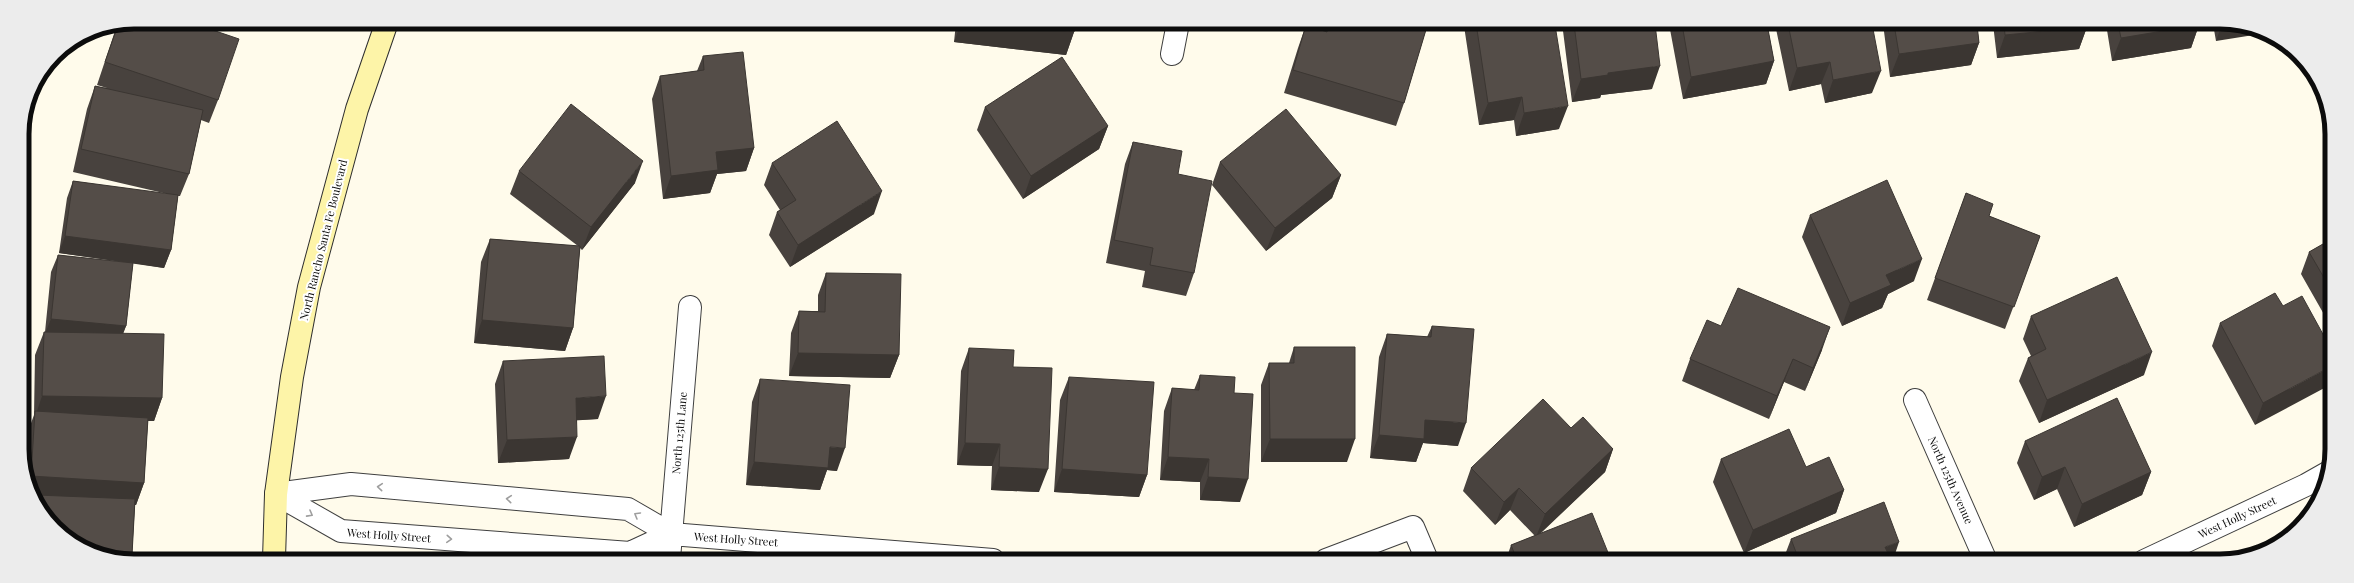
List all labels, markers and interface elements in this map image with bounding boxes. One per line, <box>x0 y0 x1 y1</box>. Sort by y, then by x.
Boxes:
street label: North Rancho Santa Fe Boulevard <box>296 157 350 322</box>
street label: North 125th Lane <box>668 391 690 475</box>
street label: North 125th Avenue <box>1925 434 1977 527</box>
one-way arrow <box>377 483 383 492</box>
street label: West Holly Street <box>2195 492 2278 542</box>
one-way arrow <box>506 494 512 503</box>
one-way arrow <box>306 509 313 516</box>
one-way arrow <box>634 512 641 519</box>
street label: West Holly Street <box>346 525 432 545</box>
street label: West Holly Street <box>693 529 779 549</box>
one-way arrow <box>446 535 452 544</box>

